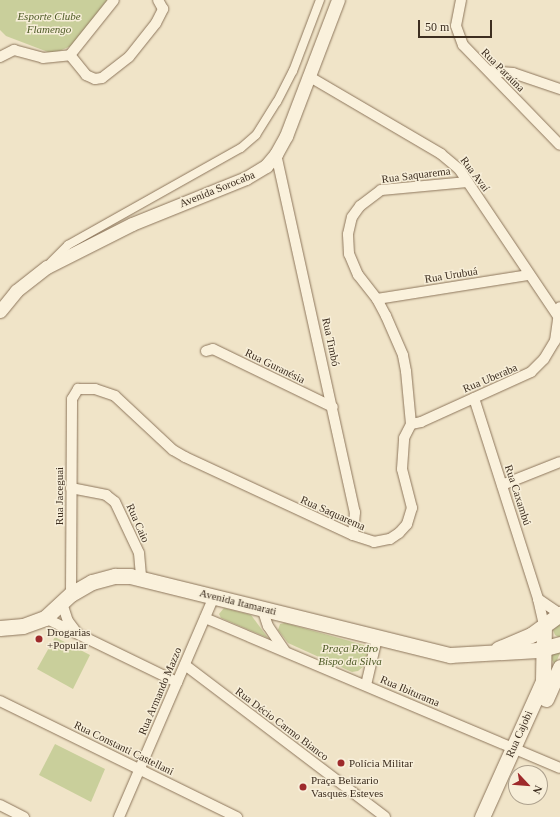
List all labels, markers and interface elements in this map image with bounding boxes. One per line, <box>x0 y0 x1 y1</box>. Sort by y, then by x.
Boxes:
park label: Esporte Clube Flamengo <box>17 10 81 36</box>
scale bar <box>420 12 494 38</box>
text: 50 m <box>425 20 449 34</box>
street label: Rua Paraúna <box>479 46 527 94</box>
street label: Rua Avaí <box>457 154 493 194</box>
street label: Rua Saquarema <box>381 164 451 186</box>
street label: Avenida Sorocaba <box>177 168 257 210</box>
street label: Rua Urubuá <box>424 264 478 286</box>
street label: Rua Timbó <box>319 316 343 368</box>
street label: Rua Guranésia <box>243 346 307 386</box>
street label: Rua Uberaba <box>461 361 519 395</box>
street label: Rua Caxambú <box>502 463 534 527</box>
street label: Rua Jaceguai <box>52 467 66 525</box>
street label: Rua Saquarema <box>299 493 367 533</box>
street label: Rua Caio <box>124 501 152 545</box>
street label: Avenida Itamarati <box>198 586 278 618</box>
place label: Drogarias +Popular <box>47 626 90 652</box>
marker: Drogarias +Popular <box>34 634 44 644</box>
park label: Praça Pedro Bispo da Silva <box>318 642 382 668</box>
street label: Rua Armando Mazzo <box>135 645 185 737</box>
street label: Rua Ibiturama <box>378 673 442 709</box>
street label: Rua Décio Carmo Bianco <box>233 685 331 763</box>
street label: Rua Cajobi <box>503 709 535 759</box>
street label: Rua Constanti Castellani <box>72 718 176 778</box>
place label: Polícia Militar <box>349 756 413 770</box>
marker: Polícia Militar <box>336 758 346 768</box>
north arrow <box>508 765 548 805</box>
place label: Praça Belizario Vasques Esteves <box>311 774 383 800</box>
marker: Praça Belizario Vasques Esteves <box>298 782 308 792</box>
text: N <box>531 784 545 796</box>

